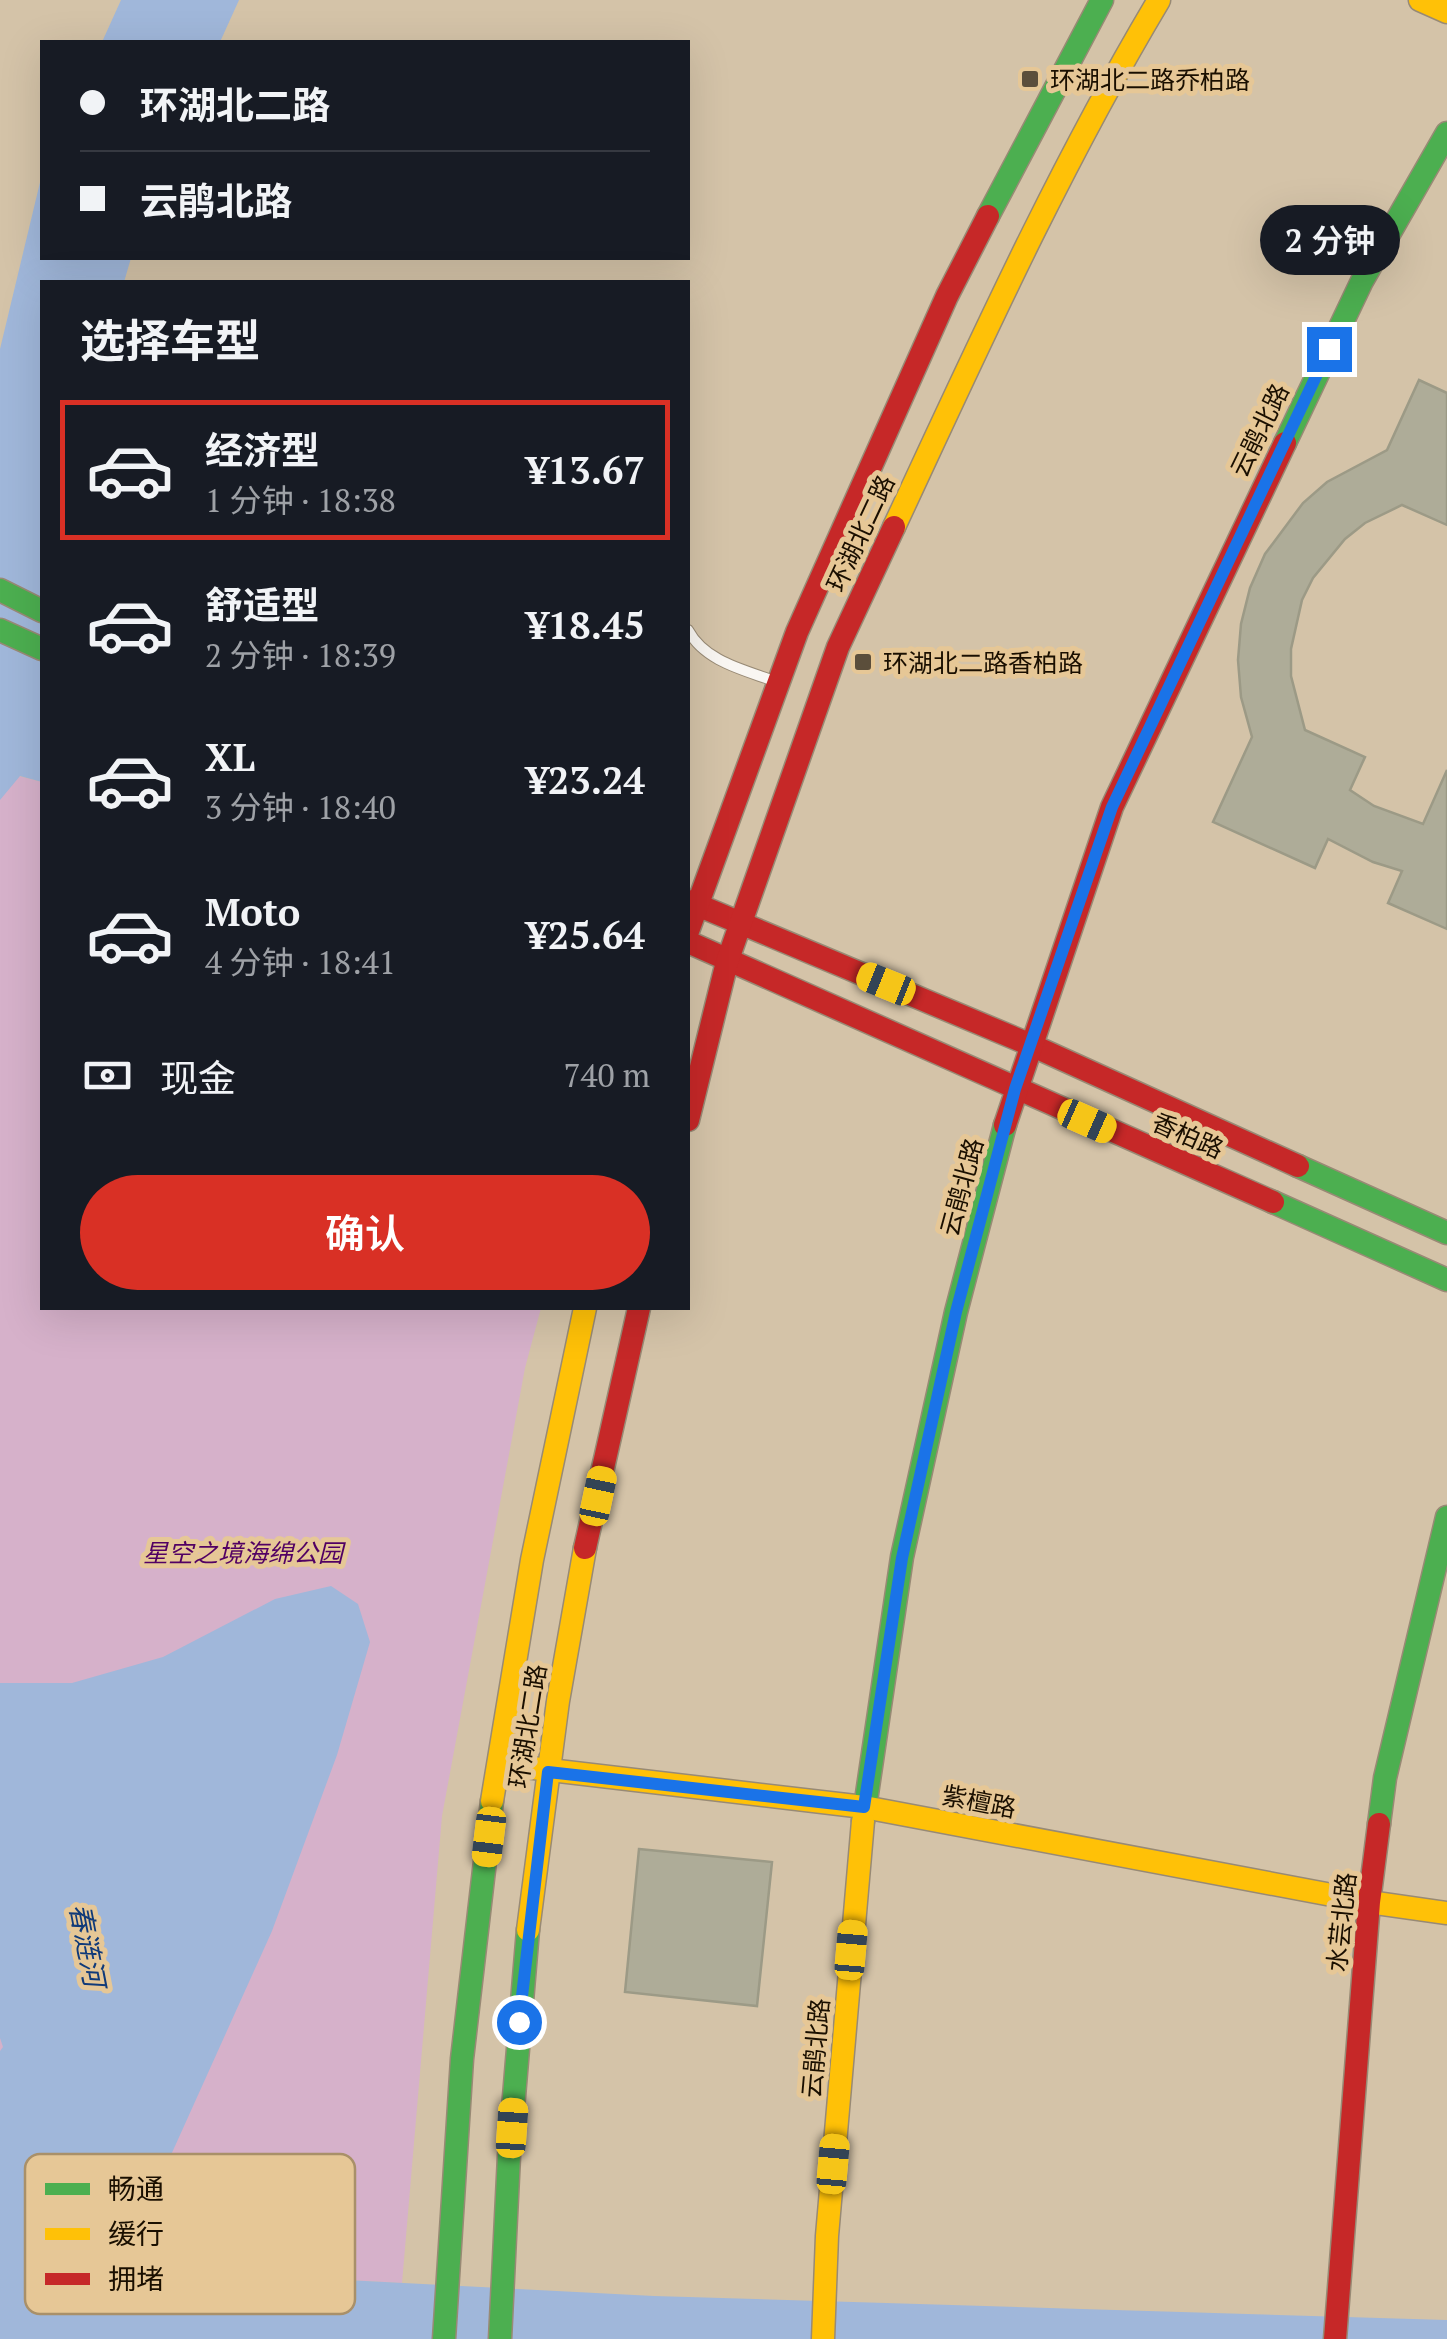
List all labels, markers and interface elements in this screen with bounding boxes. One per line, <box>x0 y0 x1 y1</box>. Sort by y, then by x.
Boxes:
place label: 环湖北二路乔柏路 <box>1050 63 1250 96</box>
marker: 环湖北二路乔柏路 <box>1019 68 1041 90</box>
text: 环湖北二路 <box>140 80 330 130</box>
text: 云鹃北路 <box>140 176 292 226</box>
callout: 2 分钟 <box>1259 204 1399 274</box>
text: 2 分钟 <box>1285 219 1375 261</box>
text: 选择车型 <box>80 310 260 370</box>
route end <box>1307 327 1352 372</box>
street label: 云鹃北路 <box>1222 378 1296 482</box>
icon: car <box>85 425 175 515</box>
text: 经济型 <box>205 425 319 475</box>
text: ¥13.67 <box>526 445 645 495</box>
street label: 环湖北二路 <box>819 469 901 597</box>
text: 1 分钟 · 18:38 <box>205 479 396 521</box>
icon: car <box>85 580 175 670</box>
text: 舒适型 <box>205 580 319 630</box>
text: ¥18.45 <box>526 600 645 650</box>
text: 2 分钟 · 18:39 <box>205 634 396 676</box>
place label: 环湖北二路香柏路 <box>883 646 1083 679</box>
marker: 环湖北二路香柏路 <box>852 651 874 673</box>
text: XL <box>205 732 255 782</box>
icon: car <box>85 735 175 825</box>
text: ¥23.24 <box>526 755 645 805</box>
text: 3 分钟 · 18:40 <box>205 786 396 828</box>
text: Moto <box>205 887 300 937</box>
icon: car <box>85 890 175 980</box>
text: ¥25.64 <box>526 910 645 960</box>
text: 4 分钟 · 18:41 <box>205 941 396 983</box>
car <box>853 959 919 1009</box>
icon: cash <box>80 1048 135 1103</box>
text: 现金 <box>160 1053 236 1103</box>
text: 740 m <box>563 1054 650 1096</box>
car <box>1053 1095 1121 1147</box>
street label: 香柏路 <box>1147 1105 1229 1165</box>
street label: 云鹃北路 <box>932 1134 990 1240</box>
button: 确认 <box>80 1175 650 1290</box>
car <box>577 1464 619 1528</box>
park label: 星空之境海绵公园 <box>143 1536 346 1569</box>
street label: 环湖北二路 <box>501 1662 553 1790</box>
street label: 紫檀路 <box>939 1778 1019 1824</box>
car <box>470 1805 508 1869</box>
street label: 水芸北路 <box>1319 1871 1363 1973</box>
water label: 春涟河 <box>62 1900 115 1995</box>
car <box>833 1919 869 1981</box>
street label: 云鹃北路 <box>794 1997 836 2099</box>
route start <box>497 2000 542 2045</box>
car <box>495 2097 529 2159</box>
car <box>815 2133 851 2195</box>
legend <box>25 2154 355 2314</box>
text: 畅通 <box>108 2170 164 2207</box>
text: 缓行 <box>108 2215 164 2252</box>
text: 拥堵 <box>108 2260 164 2297</box>

